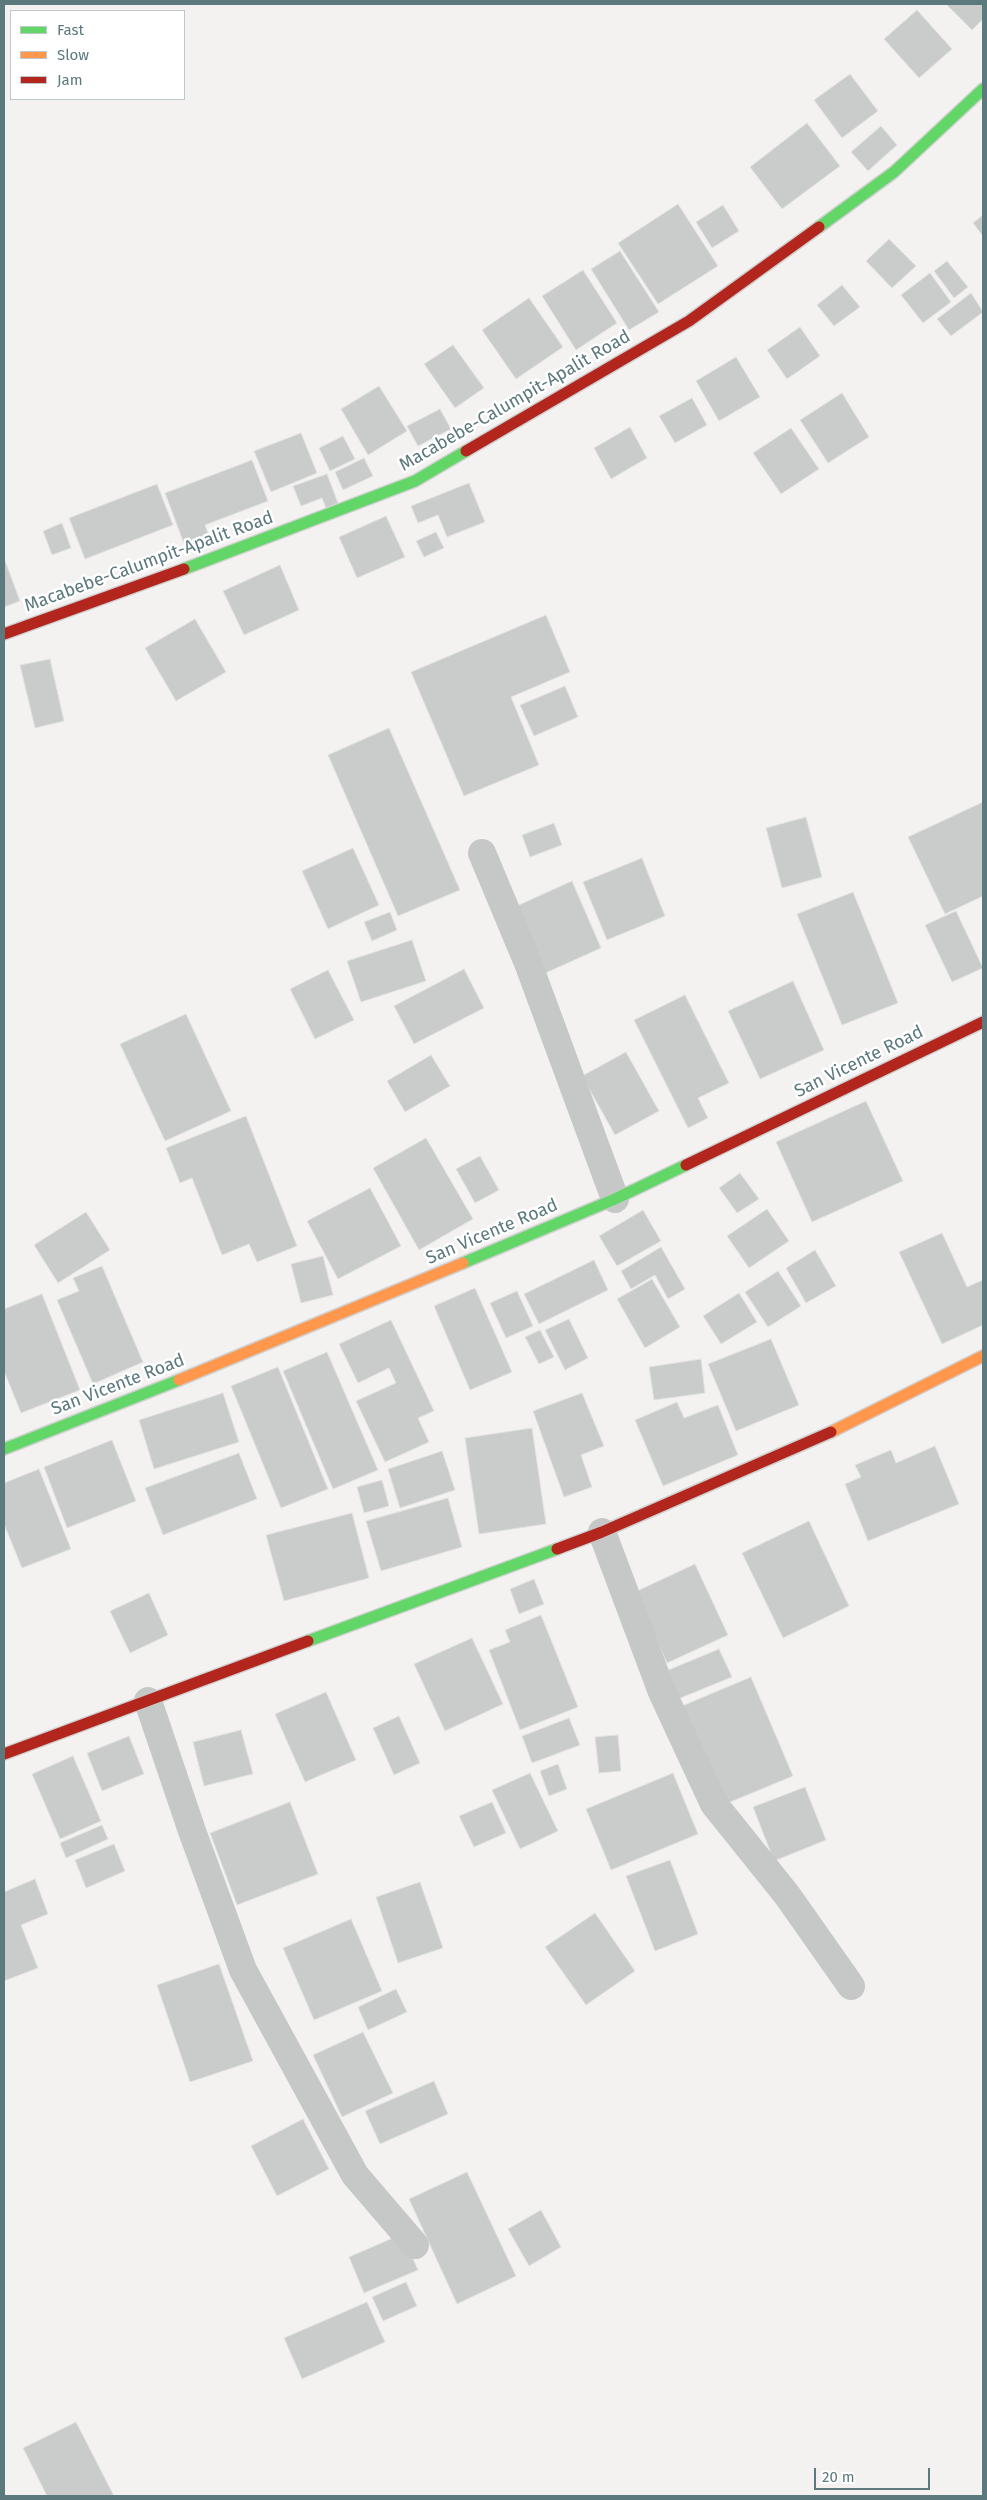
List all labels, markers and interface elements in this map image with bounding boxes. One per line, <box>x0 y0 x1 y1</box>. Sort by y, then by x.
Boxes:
legend <box>10 10 185 100</box>
text: Fast <box>57 21 84 39</box>
text: Slow <box>57 46 89 64</box>
text: Jam <box>57 71 83 89</box>
street label: Macabebe-Calumpit-Apalit Road <box>396 326 634 476</box>
street label: Macabebe-Calumpit-Apalit Road <box>22 507 276 617</box>
street label: San Vicente Road <box>791 1021 927 1103</box>
street label: San Vicente Road <box>423 1195 561 1269</box>
street label: San Vicente Road <box>48 1350 188 1420</box>
scale bar <box>817 2458 933 2490</box>
text: 20 m <box>822 2468 855 2486</box>

